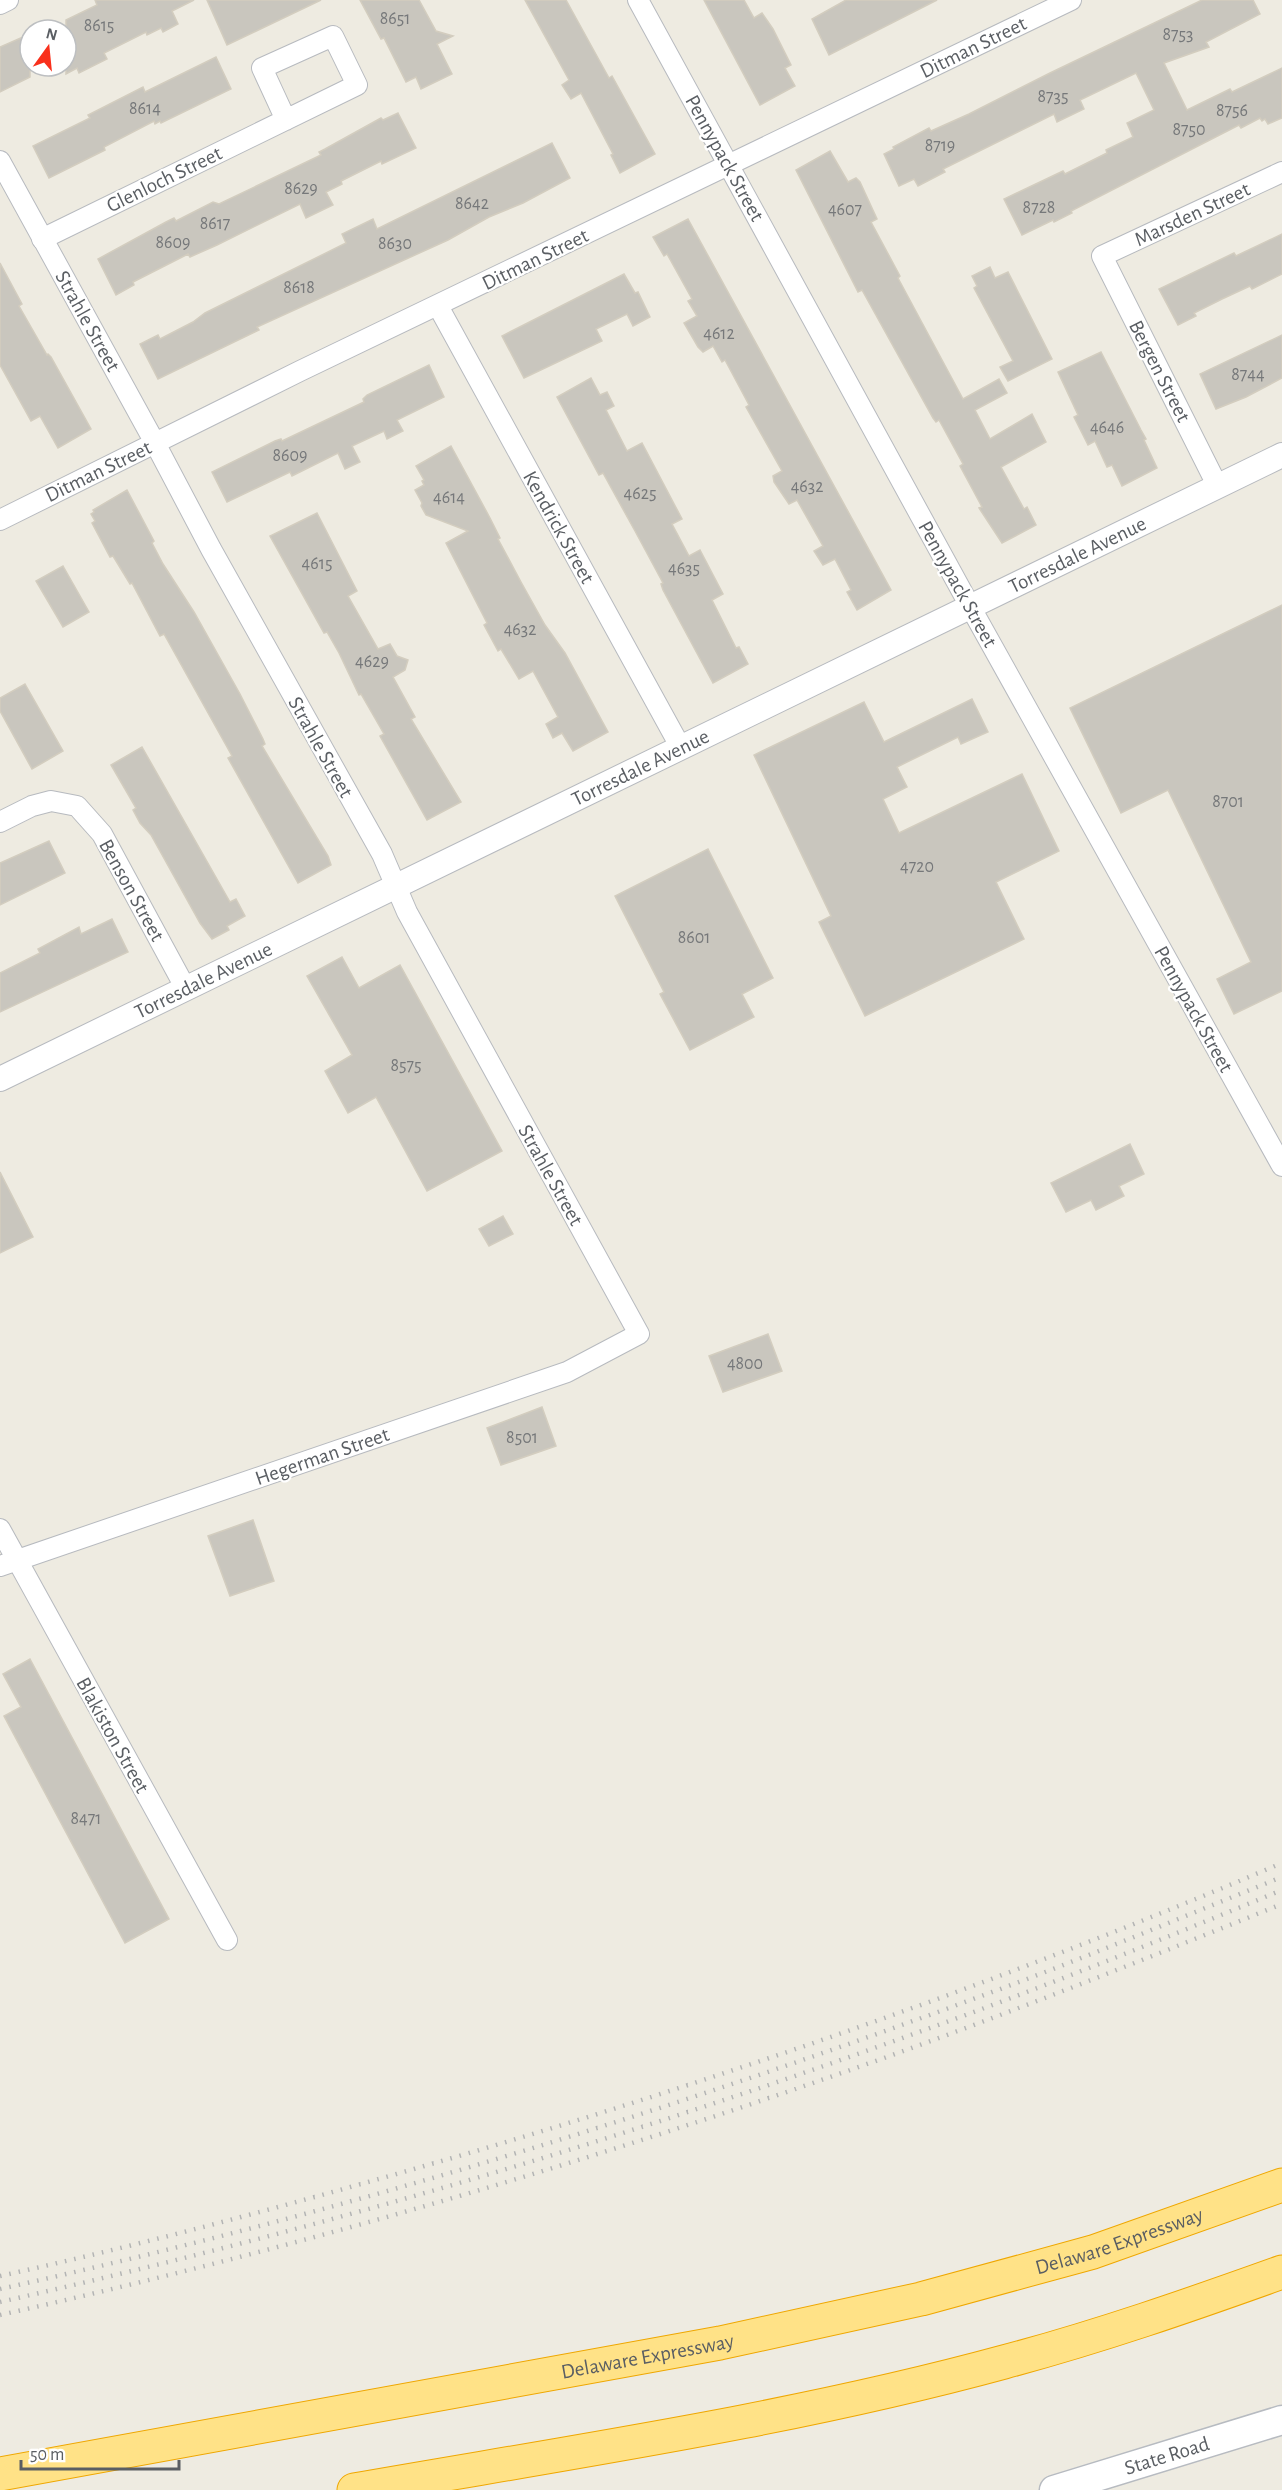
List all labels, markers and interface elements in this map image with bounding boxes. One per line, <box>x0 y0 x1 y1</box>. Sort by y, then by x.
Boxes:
house number: 8651 <box>380 10 410 28</box>
street label: Ditman Street <box>917 13 1030 82</box>
house number: 8615 <box>84 17 114 35</box>
north arrow <box>18 18 78 78</box>
text: N <box>44 25 59 44</box>
house number: 8753 <box>1163 26 1193 44</box>
house number: 8735 <box>1038 88 1068 106</box>
street label: Pennypack Street <box>681 92 768 225</box>
house number: 8614 <box>129 100 161 118</box>
house number: 8756 <box>1216 102 1248 120</box>
house number: 8750 <box>1172 121 1206 139</box>
house number: 8719 <box>925 137 955 155</box>
street label: Glenloch Street <box>103 142 225 216</box>
street label: Marsden Street <box>1131 178 1253 250</box>
house number: 8629 <box>284 180 318 198</box>
house number: 8642 <box>455 195 489 213</box>
house number: 8728 <box>1023 199 1055 217</box>
house number: 4607 <box>828 201 862 219</box>
house number: 8617 <box>200 215 230 233</box>
street label: Ditman Street <box>479 225 592 294</box>
house number: 8609 <box>156 234 190 252</box>
house number: 8630 <box>378 235 412 253</box>
street label: Strahle Street <box>51 267 124 375</box>
house number: 8618 <box>283 279 315 297</box>
street label: Bergen Street <box>1125 317 1194 426</box>
house number: 4612 <box>703 325 735 343</box>
house number: 8744 <box>1231 366 1265 384</box>
house number: 4646 <box>1090 419 1124 437</box>
street label: Ditman Street <box>42 437 155 506</box>
house number: 8609 <box>273 447 307 465</box>
street label: Kendrick Street <box>519 468 598 587</box>
house number: 4632 <box>791 478 823 496</box>
house number: 4625 <box>624 485 656 503</box>
house number: 4614 <box>433 489 465 507</box>
street label: Torresdale Avenue <box>1005 513 1150 597</box>
street label: Pennypack Street <box>914 518 1001 651</box>
house number: 4615 <box>302 555 332 573</box>
house number: 4635 <box>668 560 700 578</box>
house number: 4632 <box>504 621 536 639</box>
house number: 4629 <box>355 653 389 671</box>
street label: Strahle Street <box>284 693 357 801</box>
street label: Torresdale Avenue <box>568 726 713 810</box>
house number: 8701 <box>1212 793 1244 811</box>
street label: Benson Street <box>95 836 168 945</box>
house number: 4720 <box>900 858 934 876</box>
house number: 8601 <box>678 929 710 947</box>
street label: Torresdale Avenue <box>131 938 276 1023</box>
street label: Pennypack Street <box>1150 943 1237 1076</box>
house number: 8575 <box>390 1057 422 1075</box>
street label: Strahle Street <box>514 1121 587 1229</box>
house number: 4800 <box>727 1355 763 1373</box>
street label: Hegerman Street <box>252 1424 392 1489</box>
house number: 8501 <box>506 1429 538 1447</box>
street label: Blakiston Street <box>72 1674 153 1797</box>
house number: 8471 <box>71 1810 101 1828</box>
street label: Delaware Expressway <box>1033 2204 1206 2278</box>
street label: Delaware Expressway <box>559 2330 736 2383</box>
scale bar <box>21 2433 178 2471</box>
street label: State Road <box>1122 2433 1212 2479</box>
text: 50 m <box>30 2446 64 2464</box>

